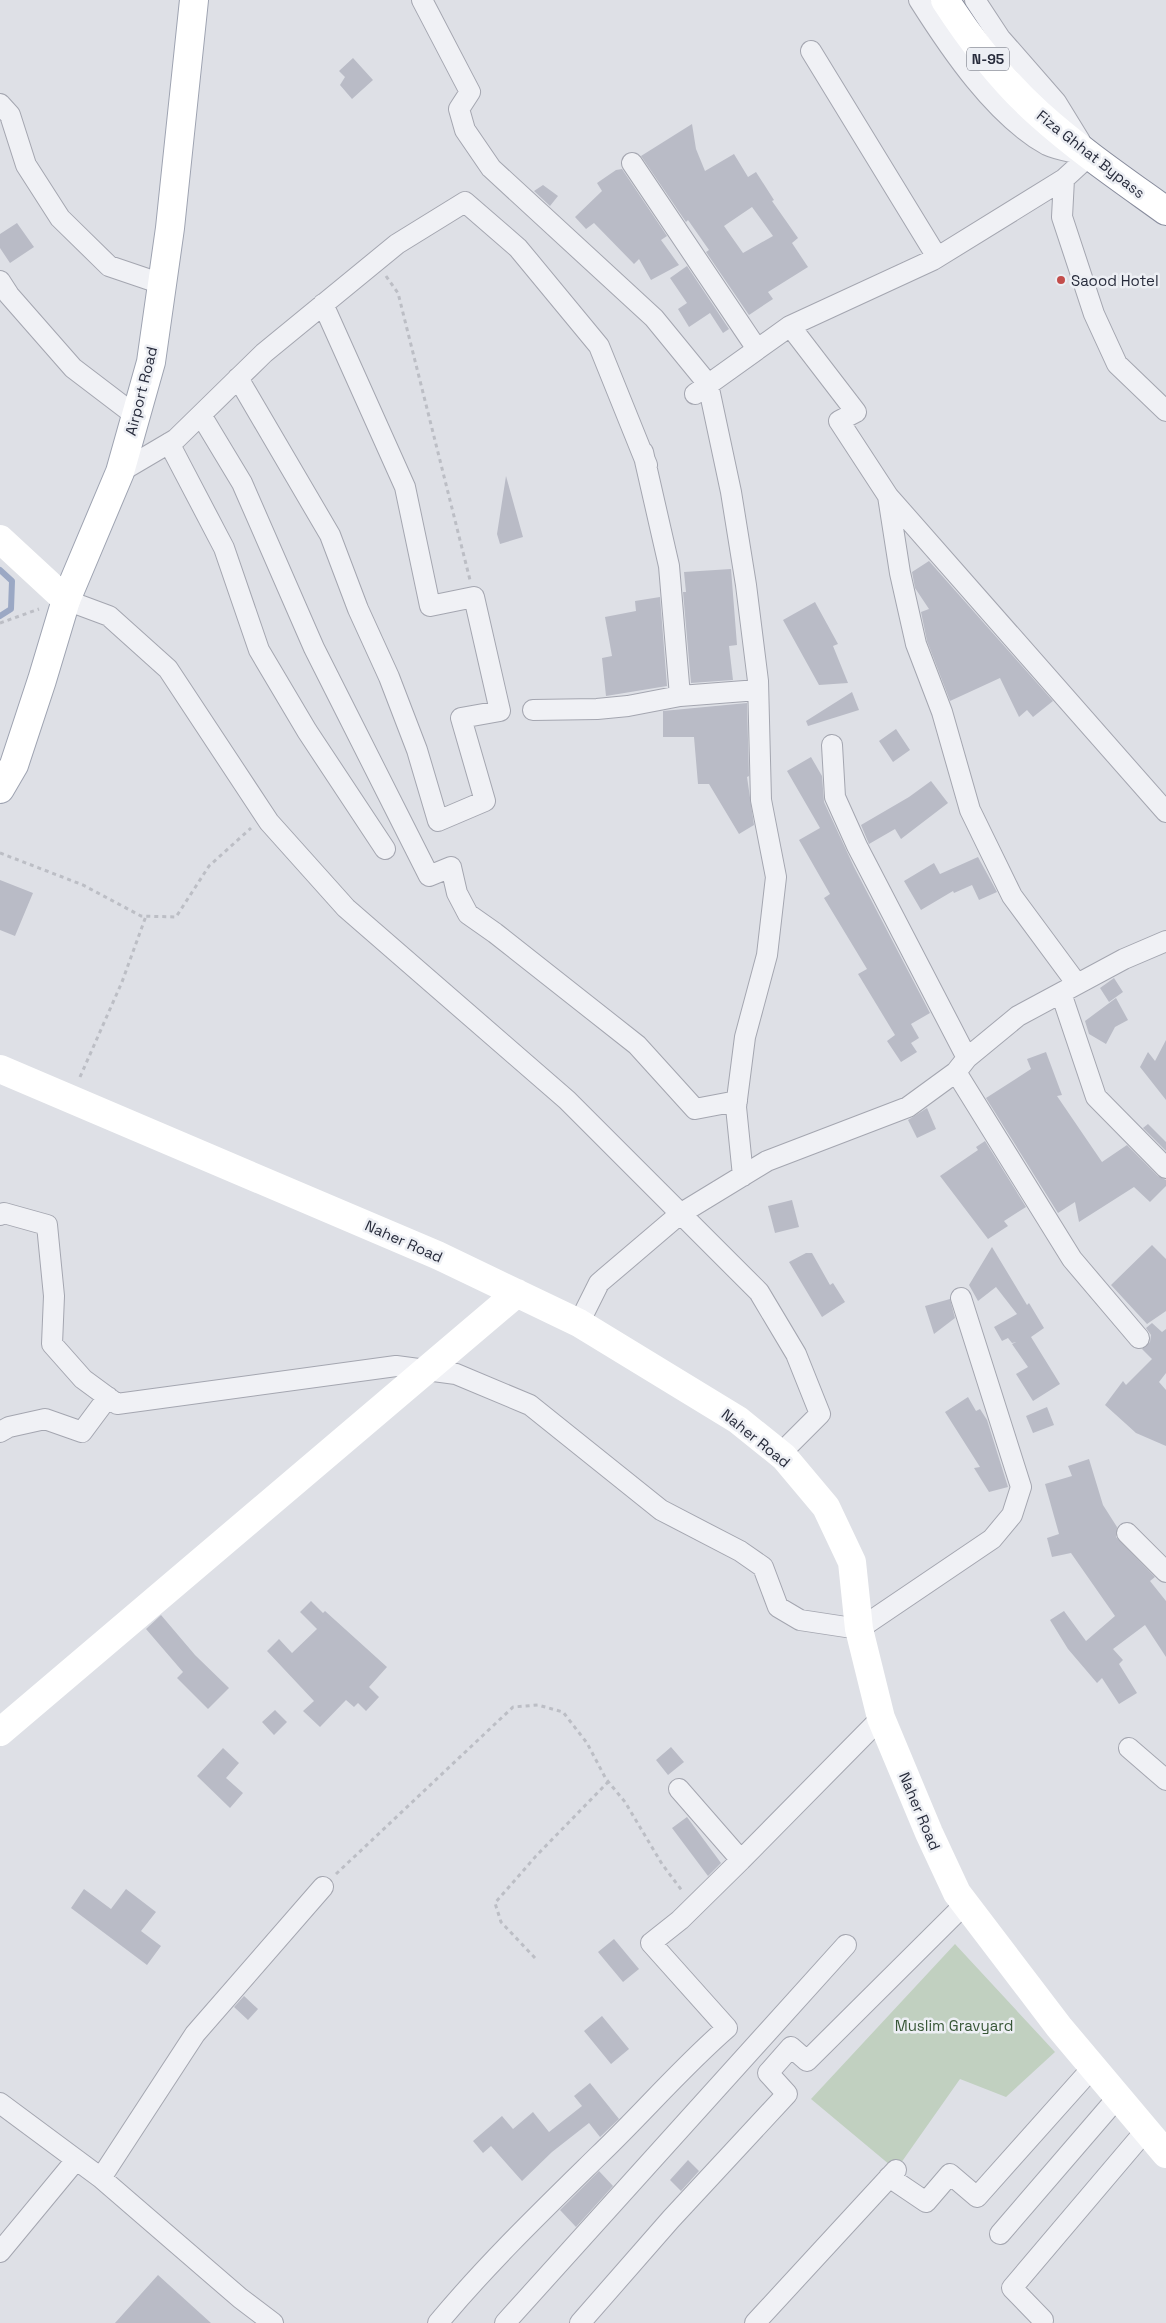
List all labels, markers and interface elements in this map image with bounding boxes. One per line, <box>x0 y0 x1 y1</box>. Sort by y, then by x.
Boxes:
road number: N-95 <box>967 48 1009 70</box>
street label: Fiza Ghhat Bypass <box>1033 106 1149 202</box>
place label: Saood Hotel <box>1071 271 1159 290</box>
marker: Saood Hotel <box>1055 274 1067 286</box>
street label: Airport Road <box>121 345 161 437</box>
street label: Naher Road <box>362 1215 446 1267</box>
street label: Naher Road <box>718 1405 794 1471</box>
street label: Naher Road <box>895 1769 945 1853</box>
park label: Muslim Gravyard <box>895 2016 1013 2035</box>

